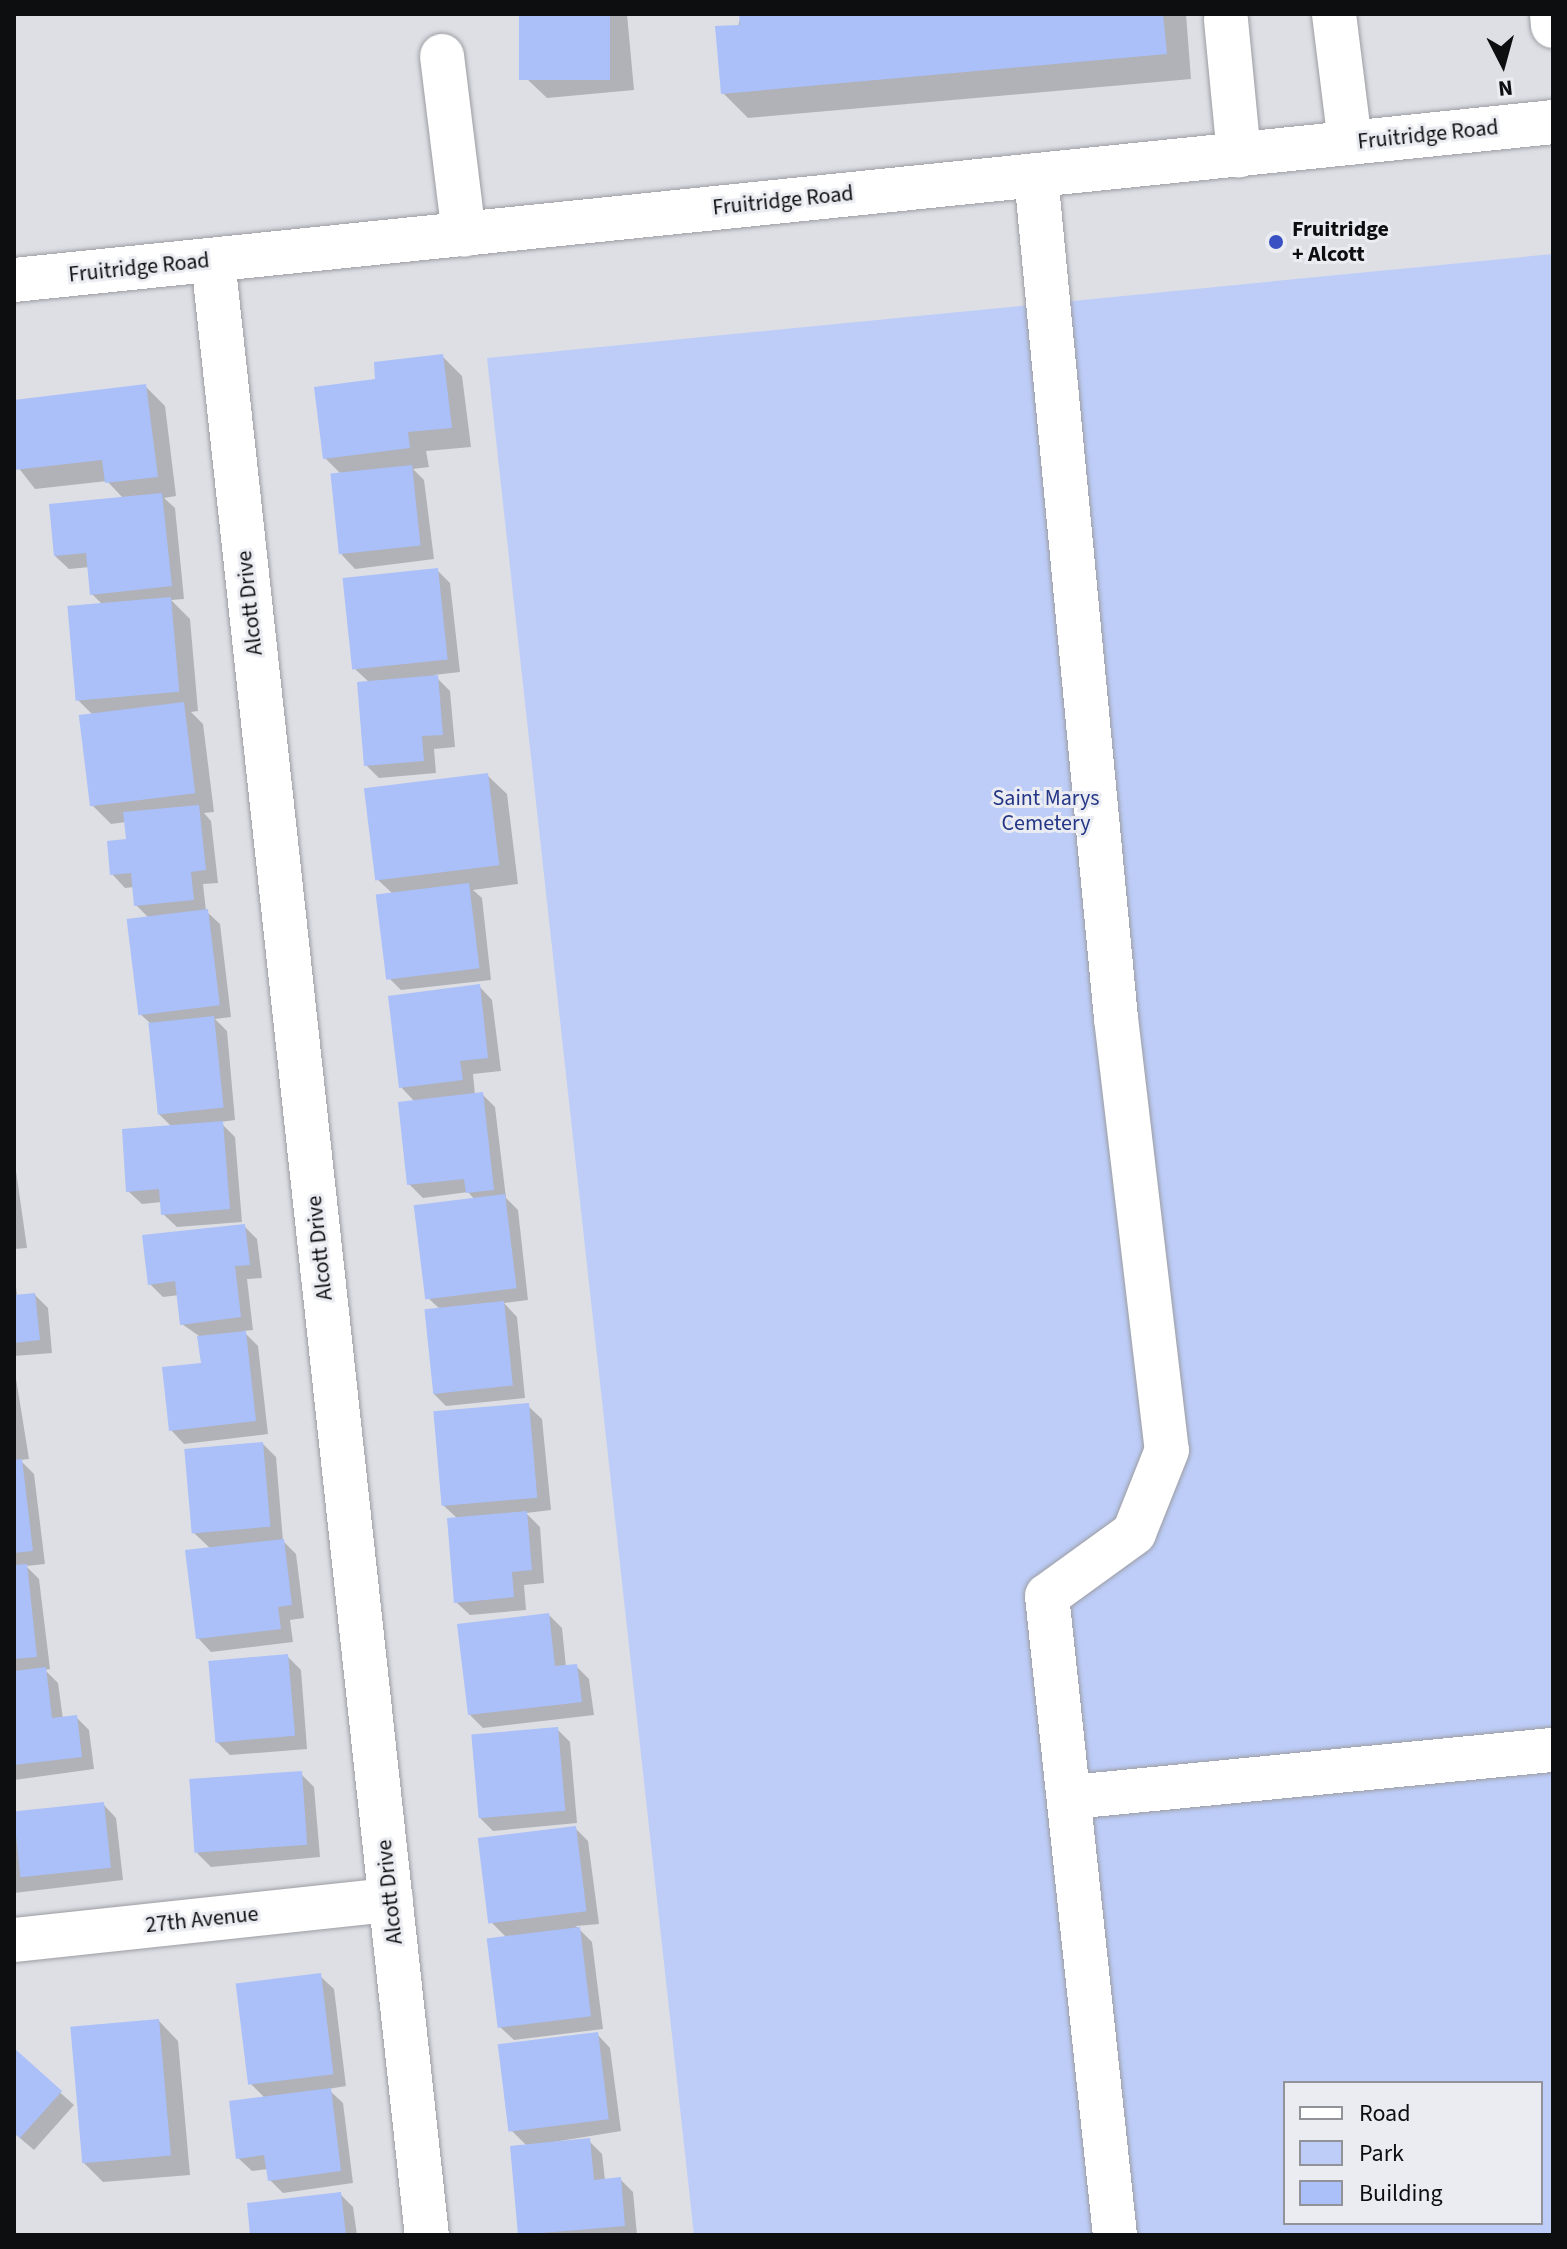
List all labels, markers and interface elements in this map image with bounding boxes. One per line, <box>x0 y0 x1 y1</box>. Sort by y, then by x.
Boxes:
north arrow <box>1463 24 1543 104</box>
text: N <box>1497 71 1514 105</box>
street label: Fruitridge Road <box>1356 114 1500 156</box>
street label: Fruitridge Road <box>711 180 855 222</box>
place label: Fruitridge + Alcott <box>1292 216 1389 268</box>
marker: Fruitridge + Alcott <box>1267 233 1285 251</box>
street label: Fruitridge Road <box>67 247 211 289</box>
street label: Alcott Drive <box>231 549 269 657</box>
park label: Saint Marys Cemetery <box>993 785 1099 836</box>
street label: Alcott Drive <box>301 1194 339 1302</box>
street label: Alcott Drive <box>371 1838 409 1946</box>
street label: 27th Avenue <box>144 1901 260 1939</box>
legend <box>1283 2081 1543 2225</box>
text: Road <box>1359 2096 1411 2131</box>
text: Park <box>1359 2136 1404 2171</box>
text: Building <box>1359 2176 1443 2211</box>

